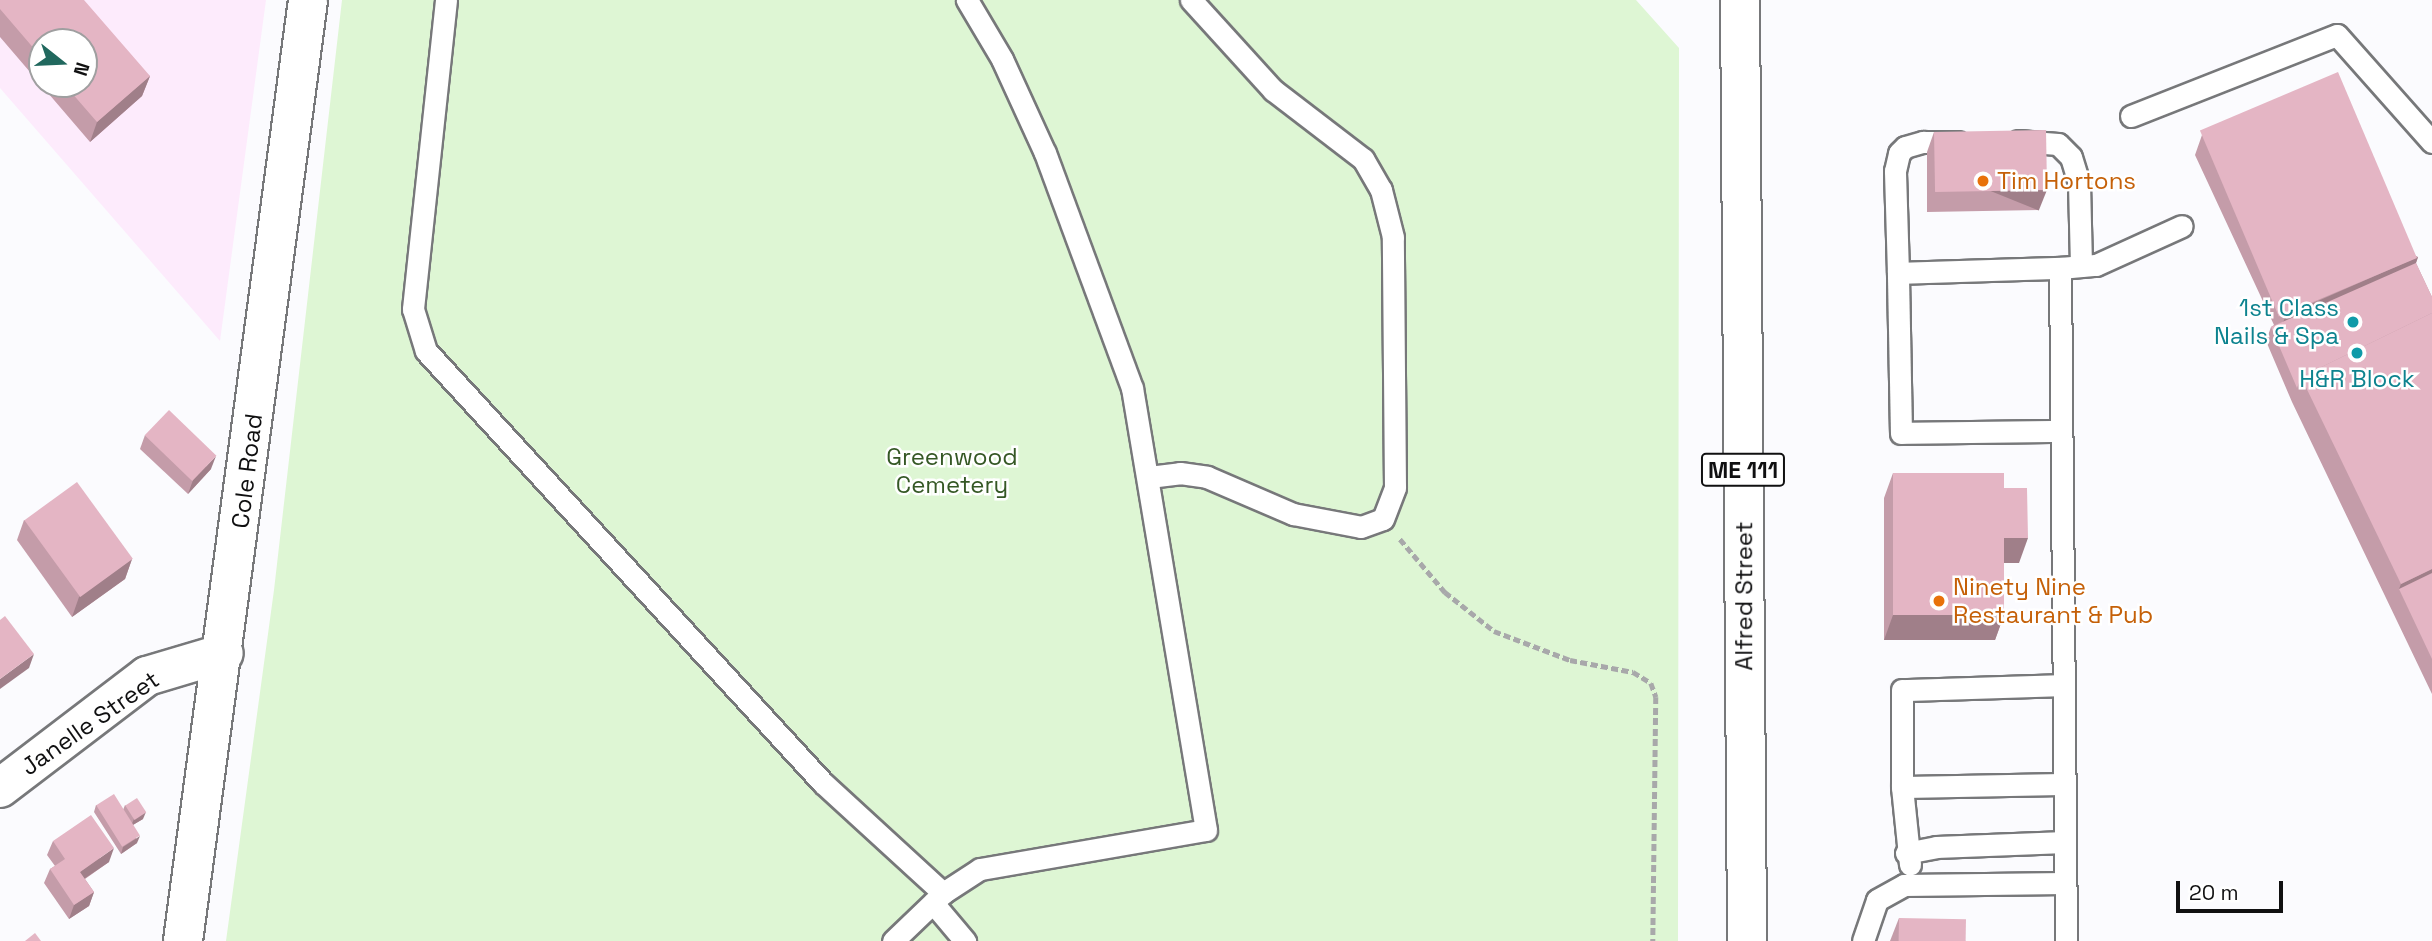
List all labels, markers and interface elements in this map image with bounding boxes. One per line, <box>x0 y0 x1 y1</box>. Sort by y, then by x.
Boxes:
north arrow <box>28 28 98 98</box>
text: N <box>68 59 95 79</box>
place label: Tim Hortons <box>1997 167 2136 195</box>
marker: Tim Hortons <box>1975 173 1991 189</box>
place label: 1st Class Nails & Spa <box>2214 294 2339 350</box>
marker: 1st Class Nails & Spa <box>2345 314 2361 330</box>
marker: H&R Block <box>2349 345 2365 361</box>
place label: H&R Block <box>2299 365 2415 393</box>
street label: Cole Road <box>226 412 268 530</box>
park label: Greenwood Cemetery <box>886 443 1018 499</box>
road number: ME 111 <box>1699 450 1787 490</box>
street label: Alfred Street <box>1730 521 1758 671</box>
place label: Ninety Nine Restaurant & Pub <box>1953 573 2153 629</box>
marker: Ninety Nine Restaurant & Pub <box>1931 593 1947 609</box>
street label: Janelle Street <box>15 665 165 781</box>
scale bar <box>2180 867 2287 911</box>
text: 20 m <box>2189 879 2239 906</box>

